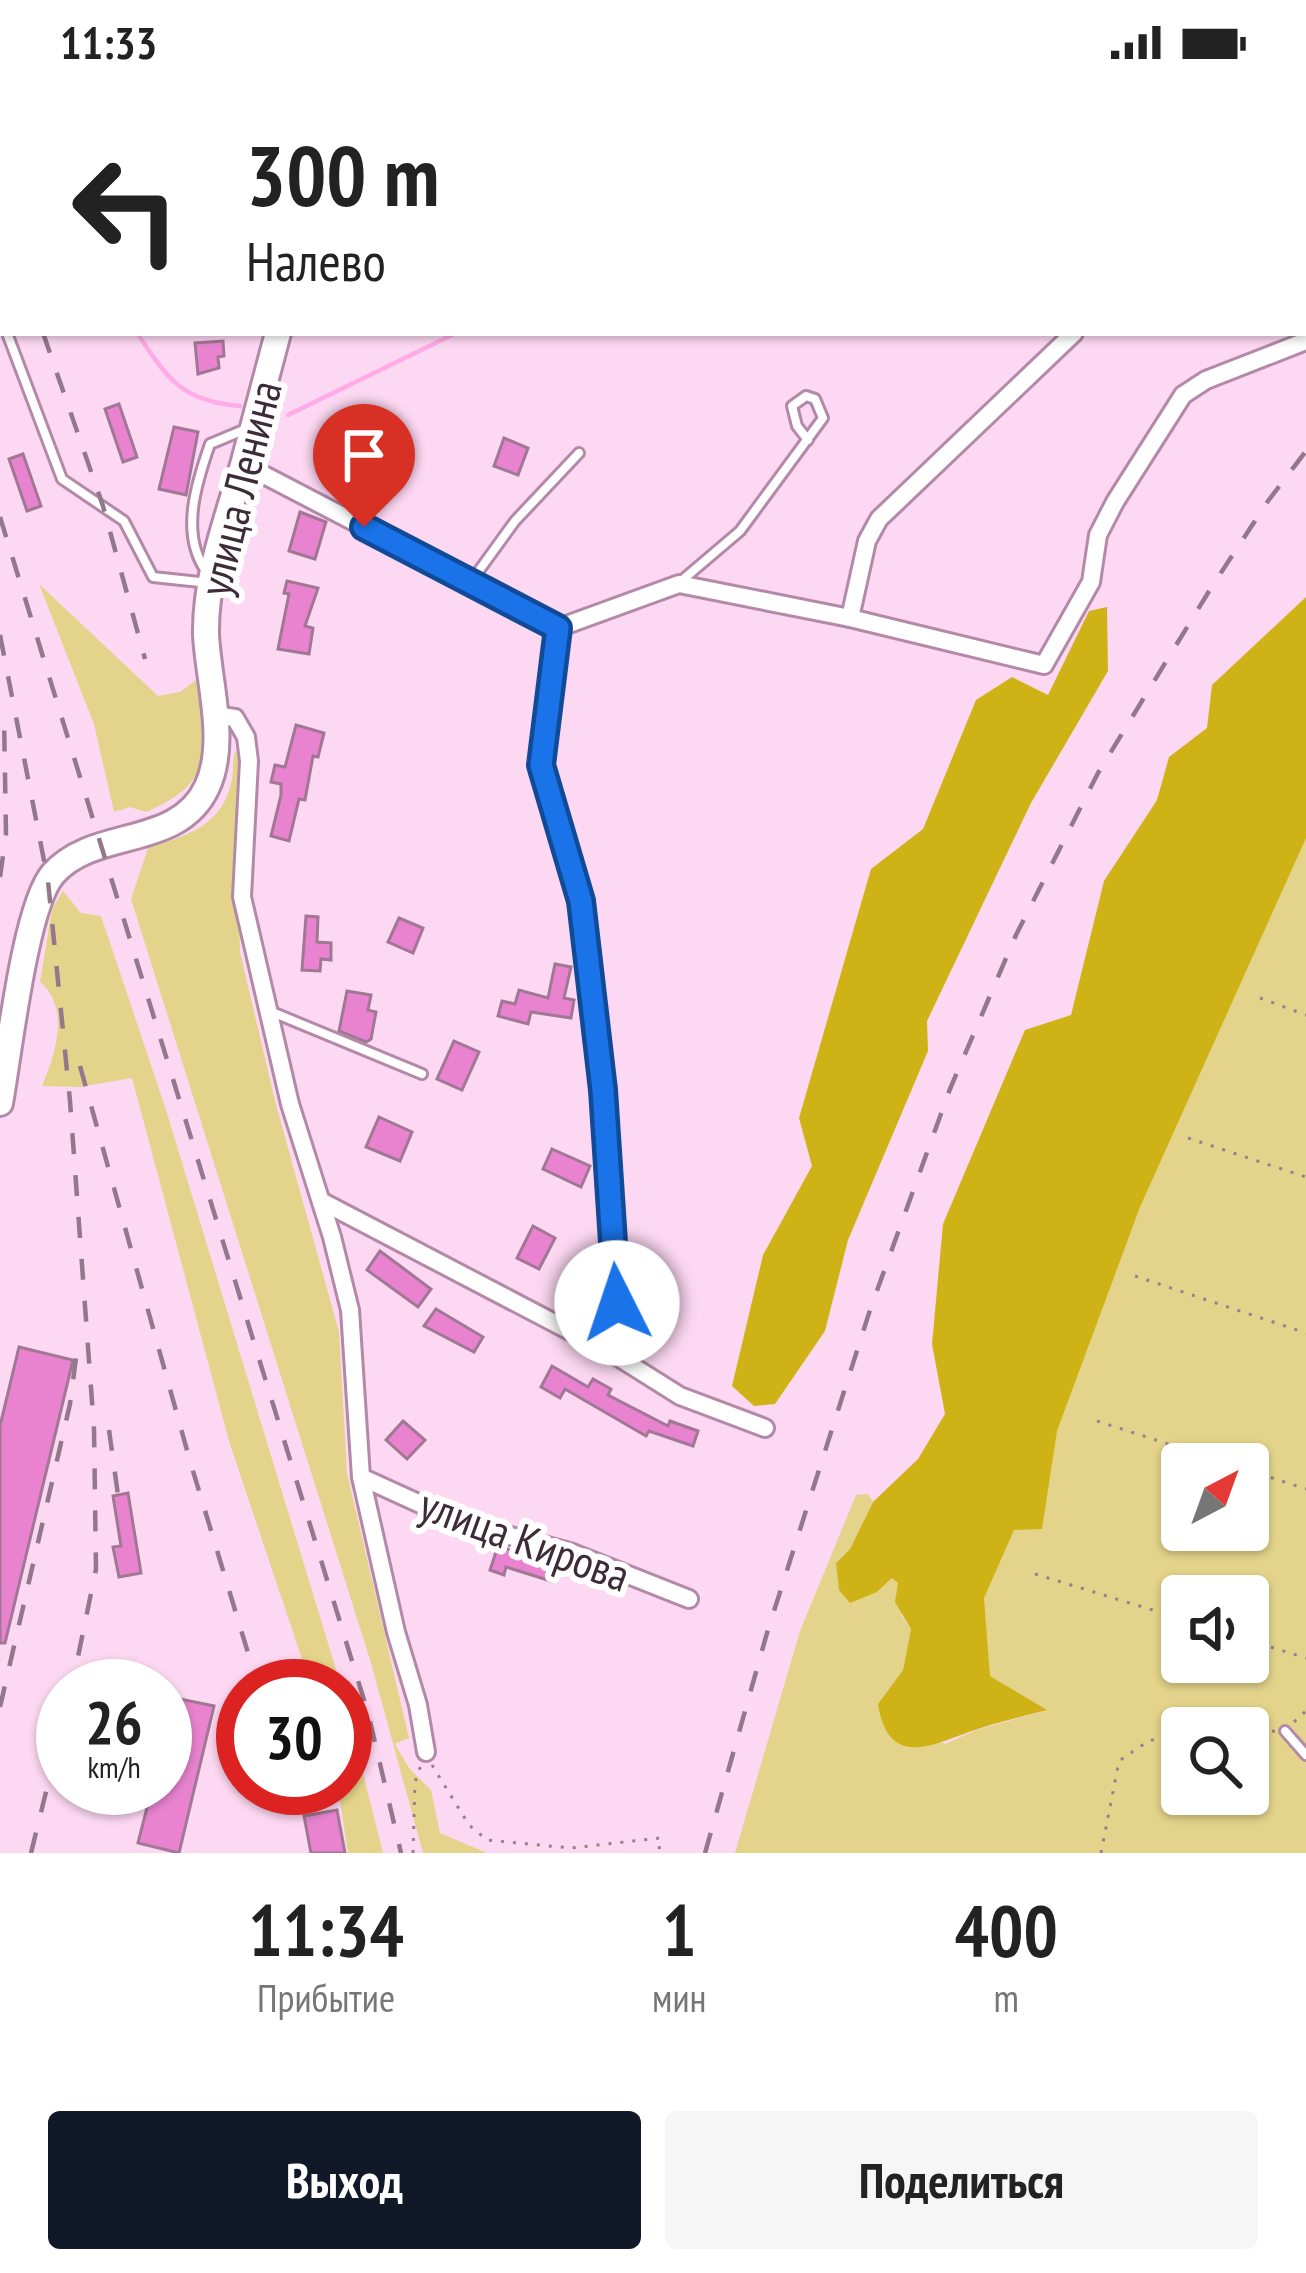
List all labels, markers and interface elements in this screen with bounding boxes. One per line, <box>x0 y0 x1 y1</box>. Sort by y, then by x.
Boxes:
text: 11:33 <box>60 13 157 71</box>
text: 300 m <box>246 120 439 229</box>
icon: left <box>48 132 204 288</box>
text: Налево <box>246 226 386 296</box>
street label: улица Ленина <box>184 374 294 602</box>
pin <box>313 404 415 527</box>
icon: arrive <box>331 422 397 488</box>
position arrow <box>554 1240 680 1366</box>
north arrow <box>1161 1443 1269 1551</box>
map controls <box>1161 1443 1269 1815</box>
street label: улица Кирова <box>412 1474 638 1604</box>
button: sound <box>1161 1575 1269 1683</box>
speed limit sign: 30 <box>216 1659 372 1815</box>
text: 26 <box>85 1683 143 1761</box>
button: search <box>1161 1707 1269 1815</box>
text: km/h <box>87 1747 141 1786</box>
text: 11:34 <box>248 1883 404 1976</box>
text: 1 <box>662 1883 696 1976</box>
text: 400 <box>955 1883 1058 1976</box>
text: Прибытие <box>257 1972 395 2023</box>
text: мин <box>652 1972 706 2023</box>
text: m <box>994 1972 1019 2023</box>
button: Выход <box>48 2111 641 2249</box>
button: Поделиться <box>665 2111 1258 2249</box>

